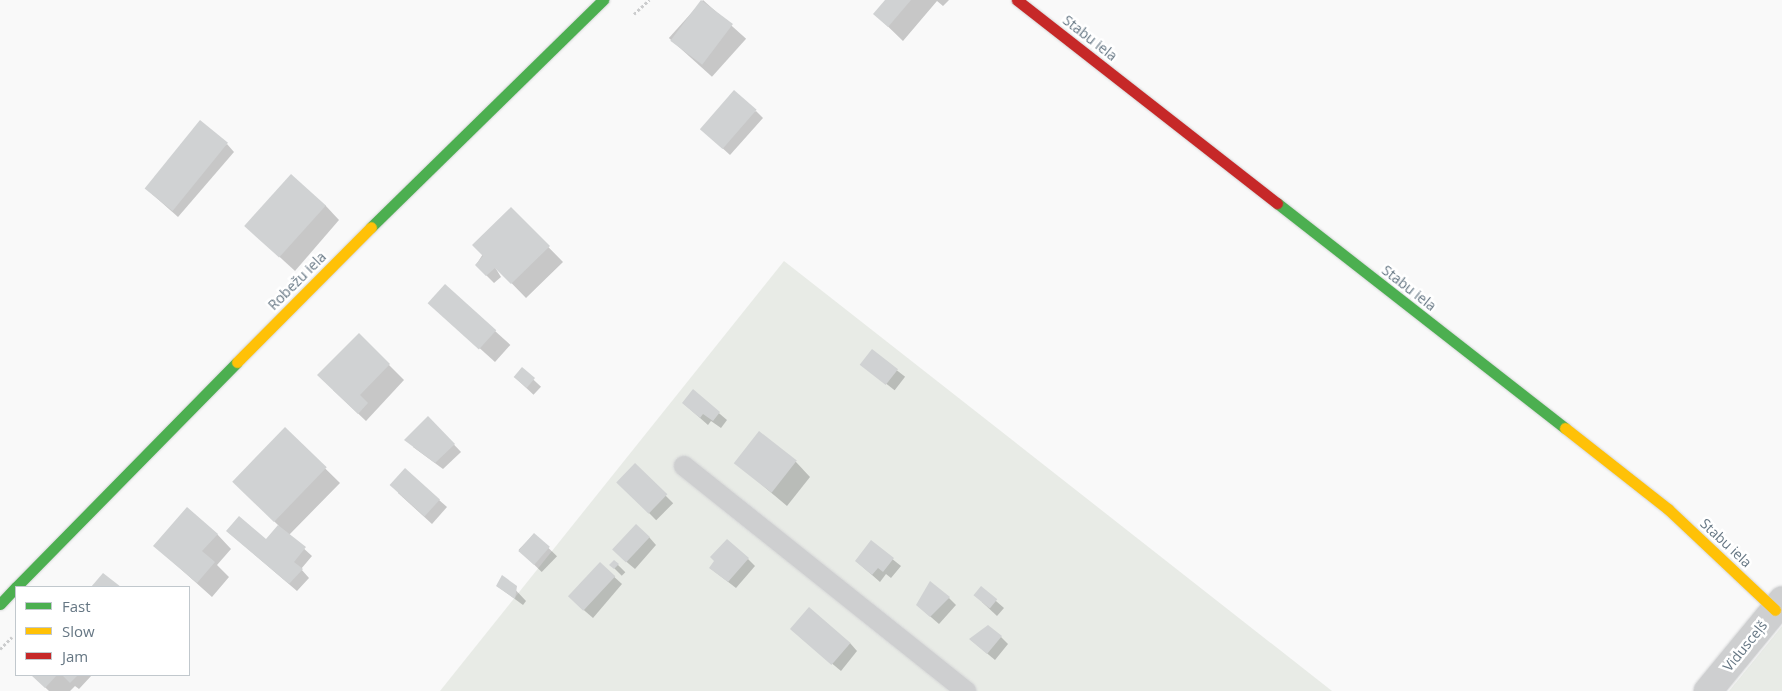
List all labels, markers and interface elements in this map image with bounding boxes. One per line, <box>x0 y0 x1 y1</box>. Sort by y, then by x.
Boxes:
street label: Stabu iela <box>1060 12 1120 64</box>
street label: Robežu iela <box>265 249 329 313</box>
street label: Stabu iela <box>1379 262 1439 314</box>
street label: Stabu iela <box>1697 515 1755 571</box>
legend <box>15 586 190 676</box>
text: Fast <box>62 596 91 616</box>
street label: Vidusceļš <box>1719 617 1771 675</box>
text: Slow <box>62 621 95 641</box>
text: Jam <box>62 646 88 666</box>

